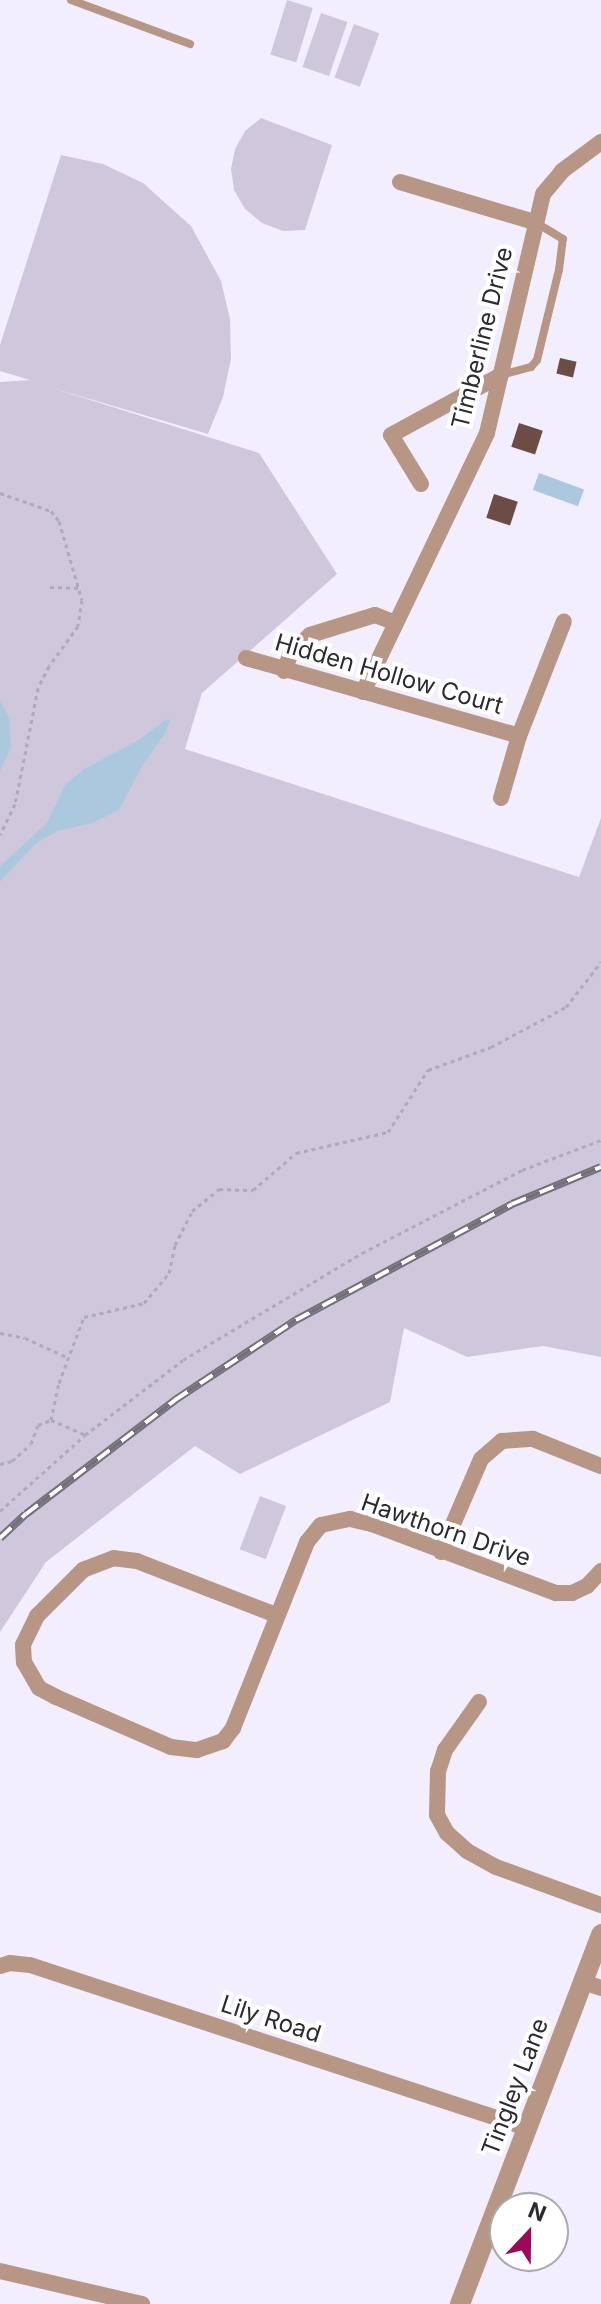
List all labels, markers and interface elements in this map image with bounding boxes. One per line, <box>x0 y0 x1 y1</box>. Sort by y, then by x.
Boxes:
street label: Timberline Drive <box>445 244 519 432</box>
street label: Hidden Hollow Court <box>272 628 506 720</box>
street label: Hawthorn Drive <box>358 1488 534 1572</box>
street label: Lily Road <box>217 1989 325 2049</box>
street label: Tingley Lane <box>476 2014 554 2160</box>
north arrow <box>489 2192 569 2272</box>
text: N <box>525 2196 550 2227</box>

